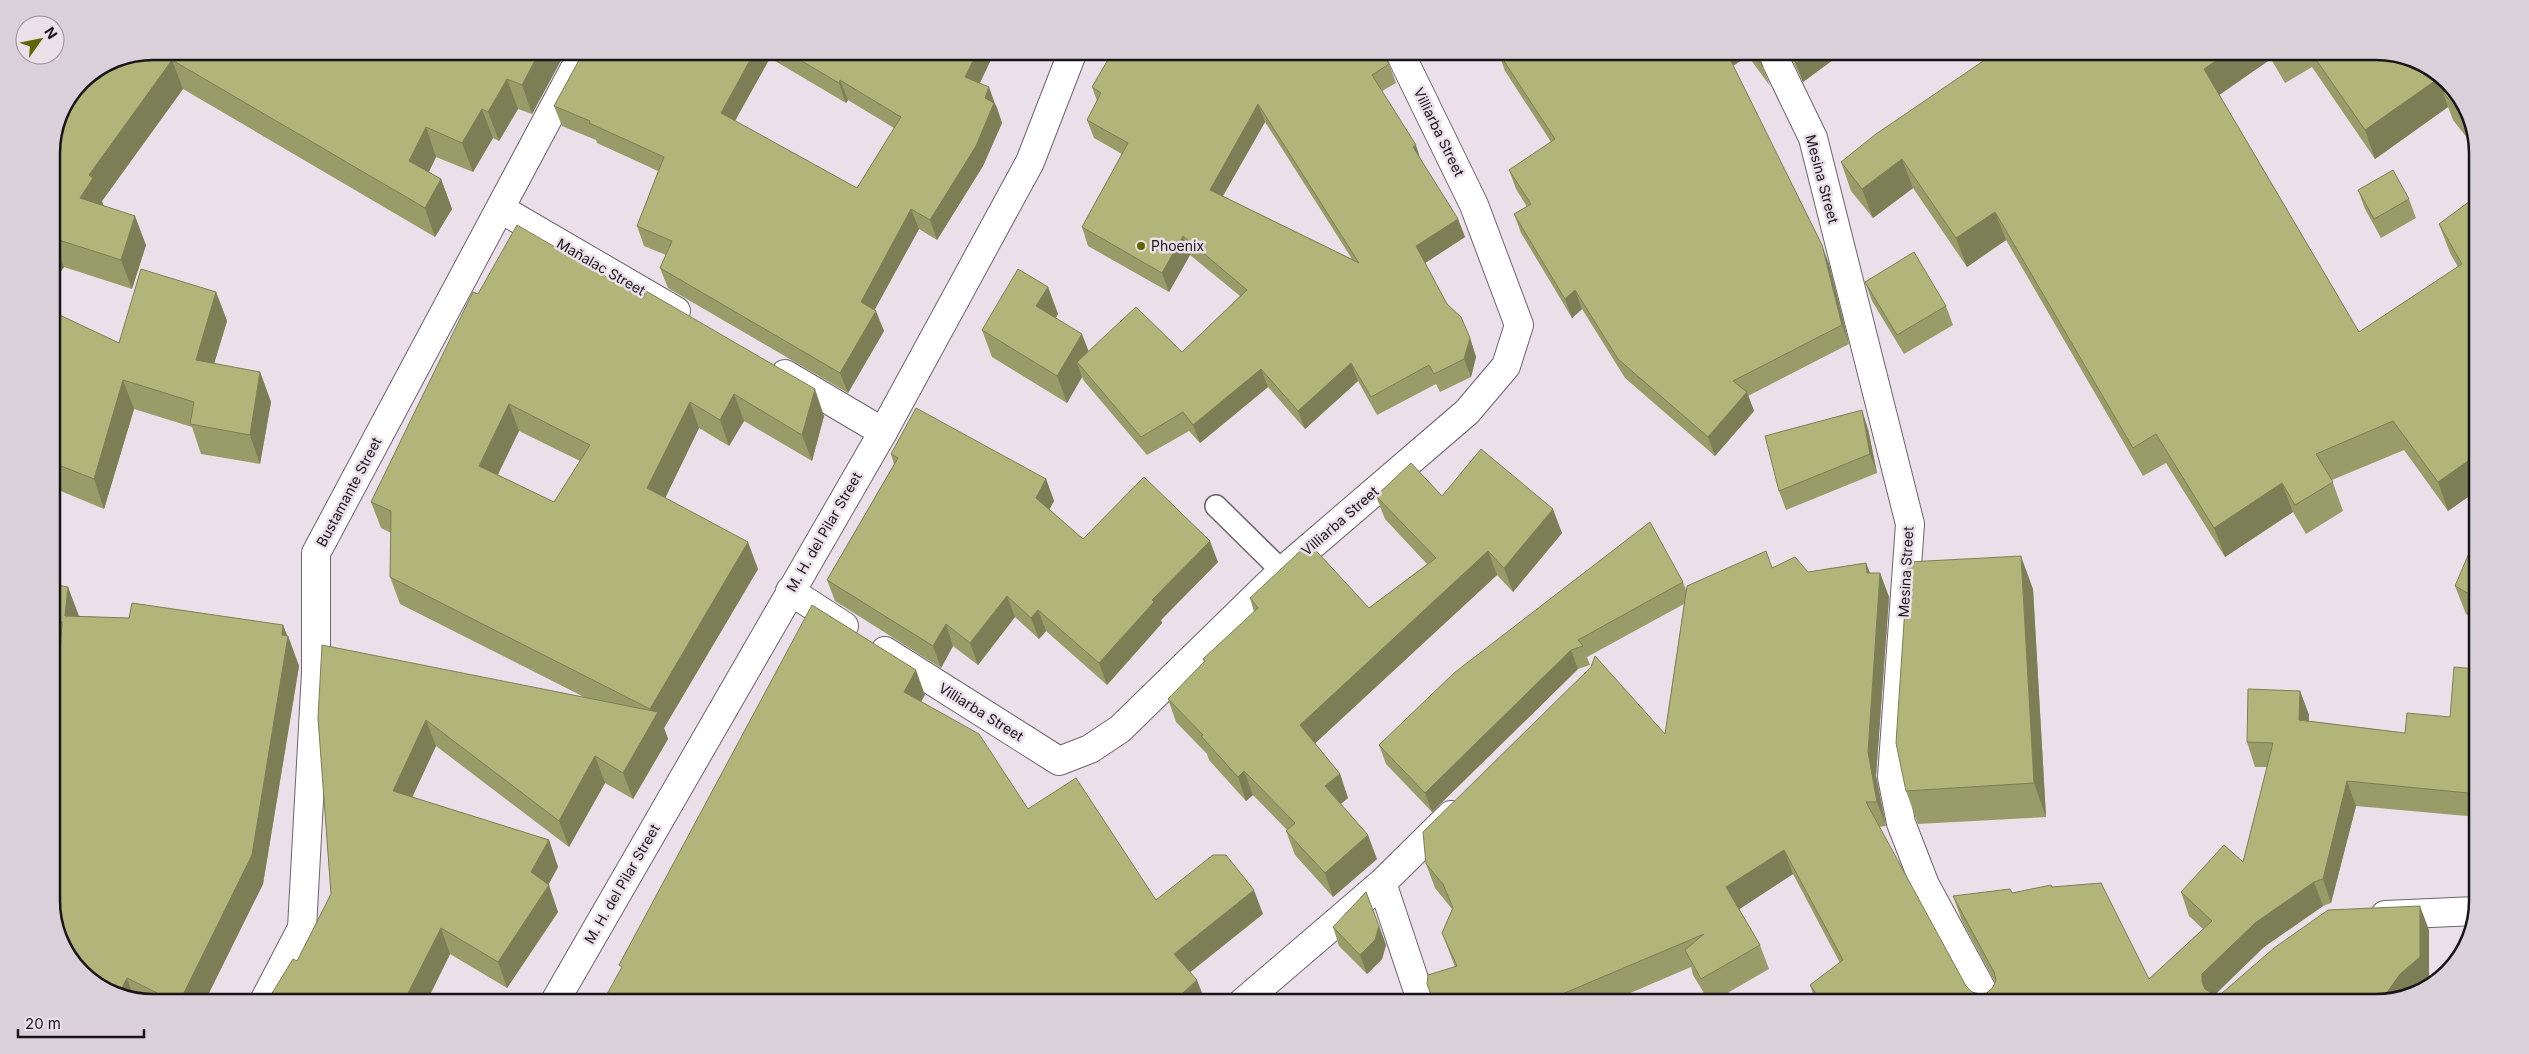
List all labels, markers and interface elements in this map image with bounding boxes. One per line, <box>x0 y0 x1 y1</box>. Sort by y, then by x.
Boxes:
north arrow <box>15 15 65 65</box>
text: N <box>41 24 61 42</box>
street label: Villiarba Street <box>1411 85 1468 179</box>
street label: Mesina Street <box>1802 133 1843 226</box>
street label: Mañalac Street <box>554 234 649 299</box>
place label: Phoenix <box>1151 237 1204 254</box>
marker: Phoenix <box>1135 240 1147 252</box>
street label: Bustamante Street <box>312 434 385 550</box>
street label: M. H. del Pilar Street <box>782 469 865 595</box>
street label: Villiarba Street <box>1298 482 1382 559</box>
street label: Mesina Street <box>1895 526 1916 618</box>
street label: Villiarba Street <box>936 679 1027 745</box>
street label: M. H. del Pilar Street <box>580 821 663 947</box>
scale bar <box>18 1006 144 1038</box>
text: 20 m <box>25 1014 61 1033</box>

